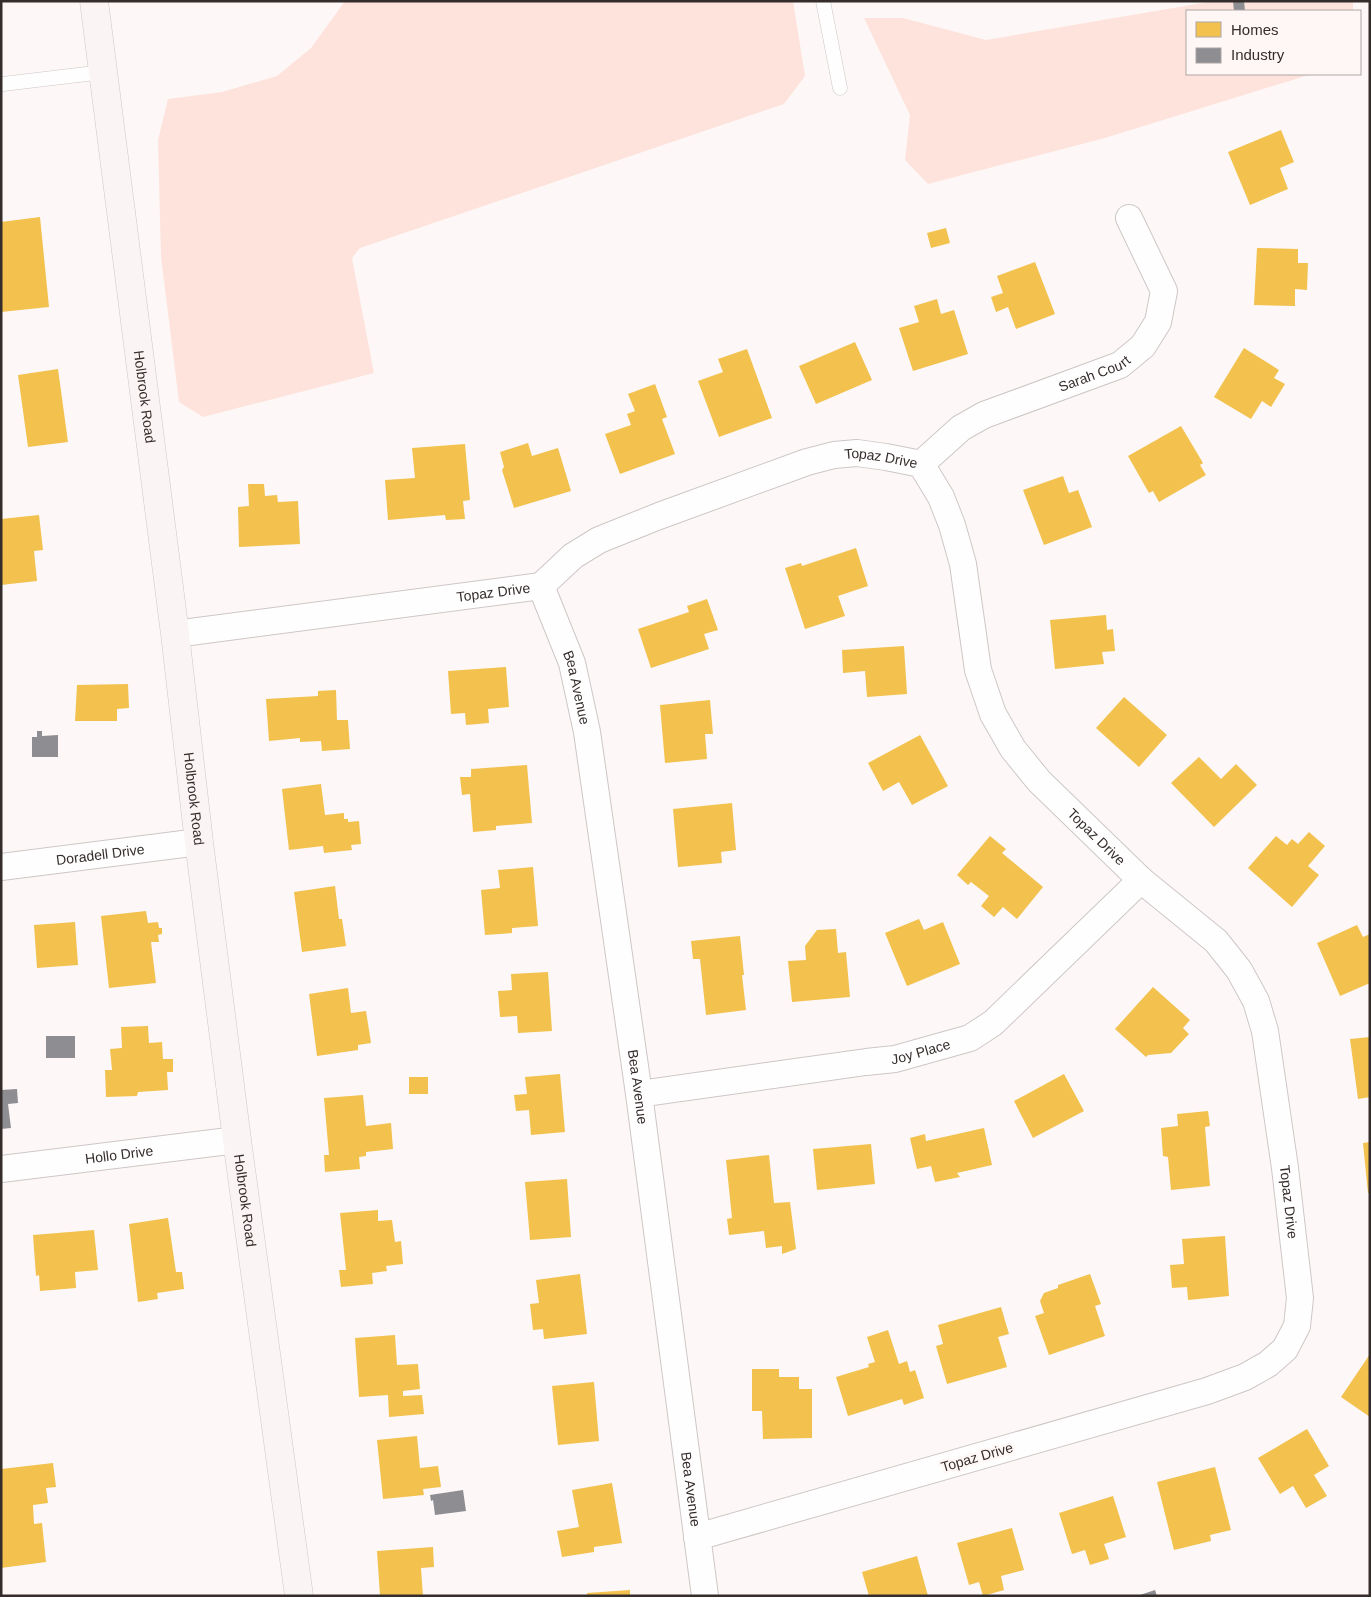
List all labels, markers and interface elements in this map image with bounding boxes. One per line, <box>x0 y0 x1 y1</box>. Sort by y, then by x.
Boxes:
legend <box>1186 10 1361 75</box>
text: Homes <box>1231 21 1279 38</box>
text: Industry <box>1231 46 1285 63</box>
street label: Holbrook Road <box>131 349 159 444</box>
street label: Sarah Court <box>1056 352 1133 395</box>
street label: Topaz Drive <box>844 445 919 471</box>
street label: Topaz Drive <box>456 579 531 605</box>
street label: Bea Avenue <box>560 648 593 726</box>
street label: Holbrook Road <box>181 751 207 846</box>
street label: Topaz Drive <box>1064 805 1129 868</box>
street label: Doradell Drive <box>55 841 145 868</box>
street label: Joy Place <box>890 1036 952 1067</box>
street label: Bea Avenue <box>625 1048 651 1125</box>
street label: Hollo Drive <box>84 1142 154 1167</box>
street label: Holbrook Road <box>231 1153 259 1248</box>
street label: Topaz Drive <box>1277 1164 1301 1240</box>
street label: Topaz Drive <box>939 1439 1015 1475</box>
street label: Bea Avenue <box>678 1451 704 1528</box>

